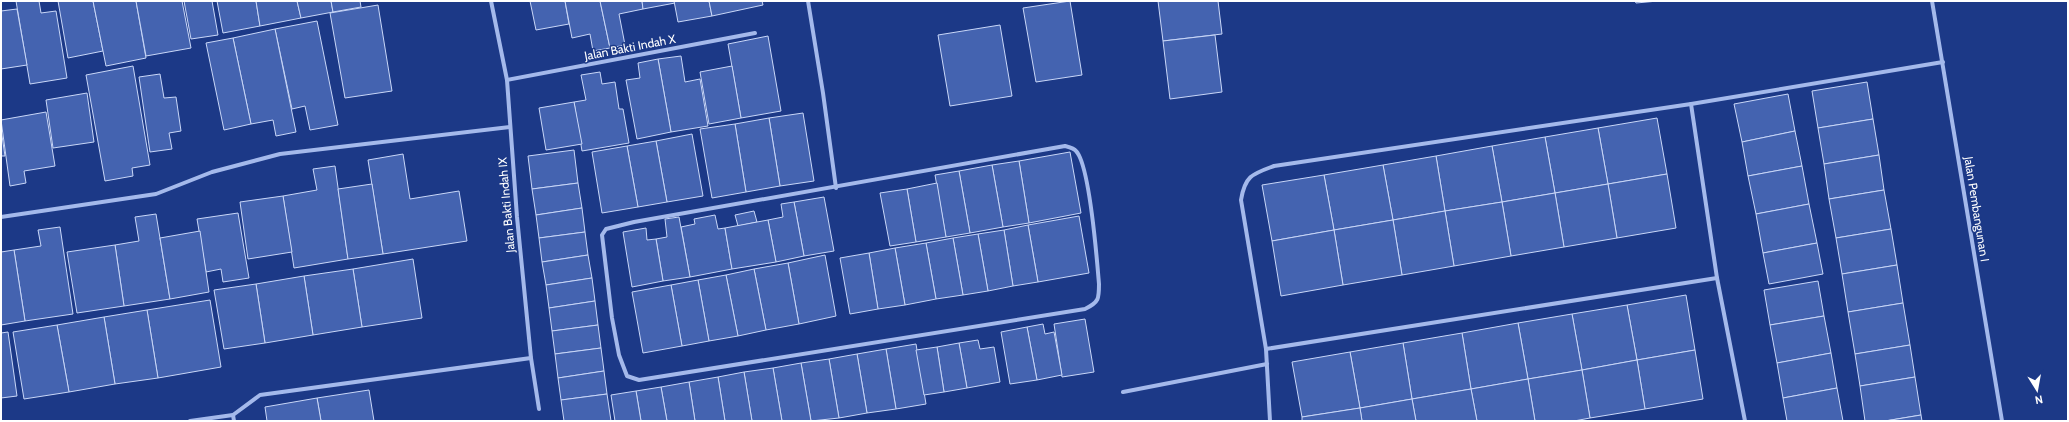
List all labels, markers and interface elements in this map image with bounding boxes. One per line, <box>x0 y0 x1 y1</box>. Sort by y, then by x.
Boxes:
street label: Jalan Bakti Indah X <box>582 31 678 63</box>
street label: Jalan Pembangunan I <box>1961 154 1993 263</box>
street label: Jalan Bakti Indah IX <box>494 156 518 254</box>
north arrow <box>2017 370 2057 410</box>
text: N <box>2034 392 2044 407</box>

